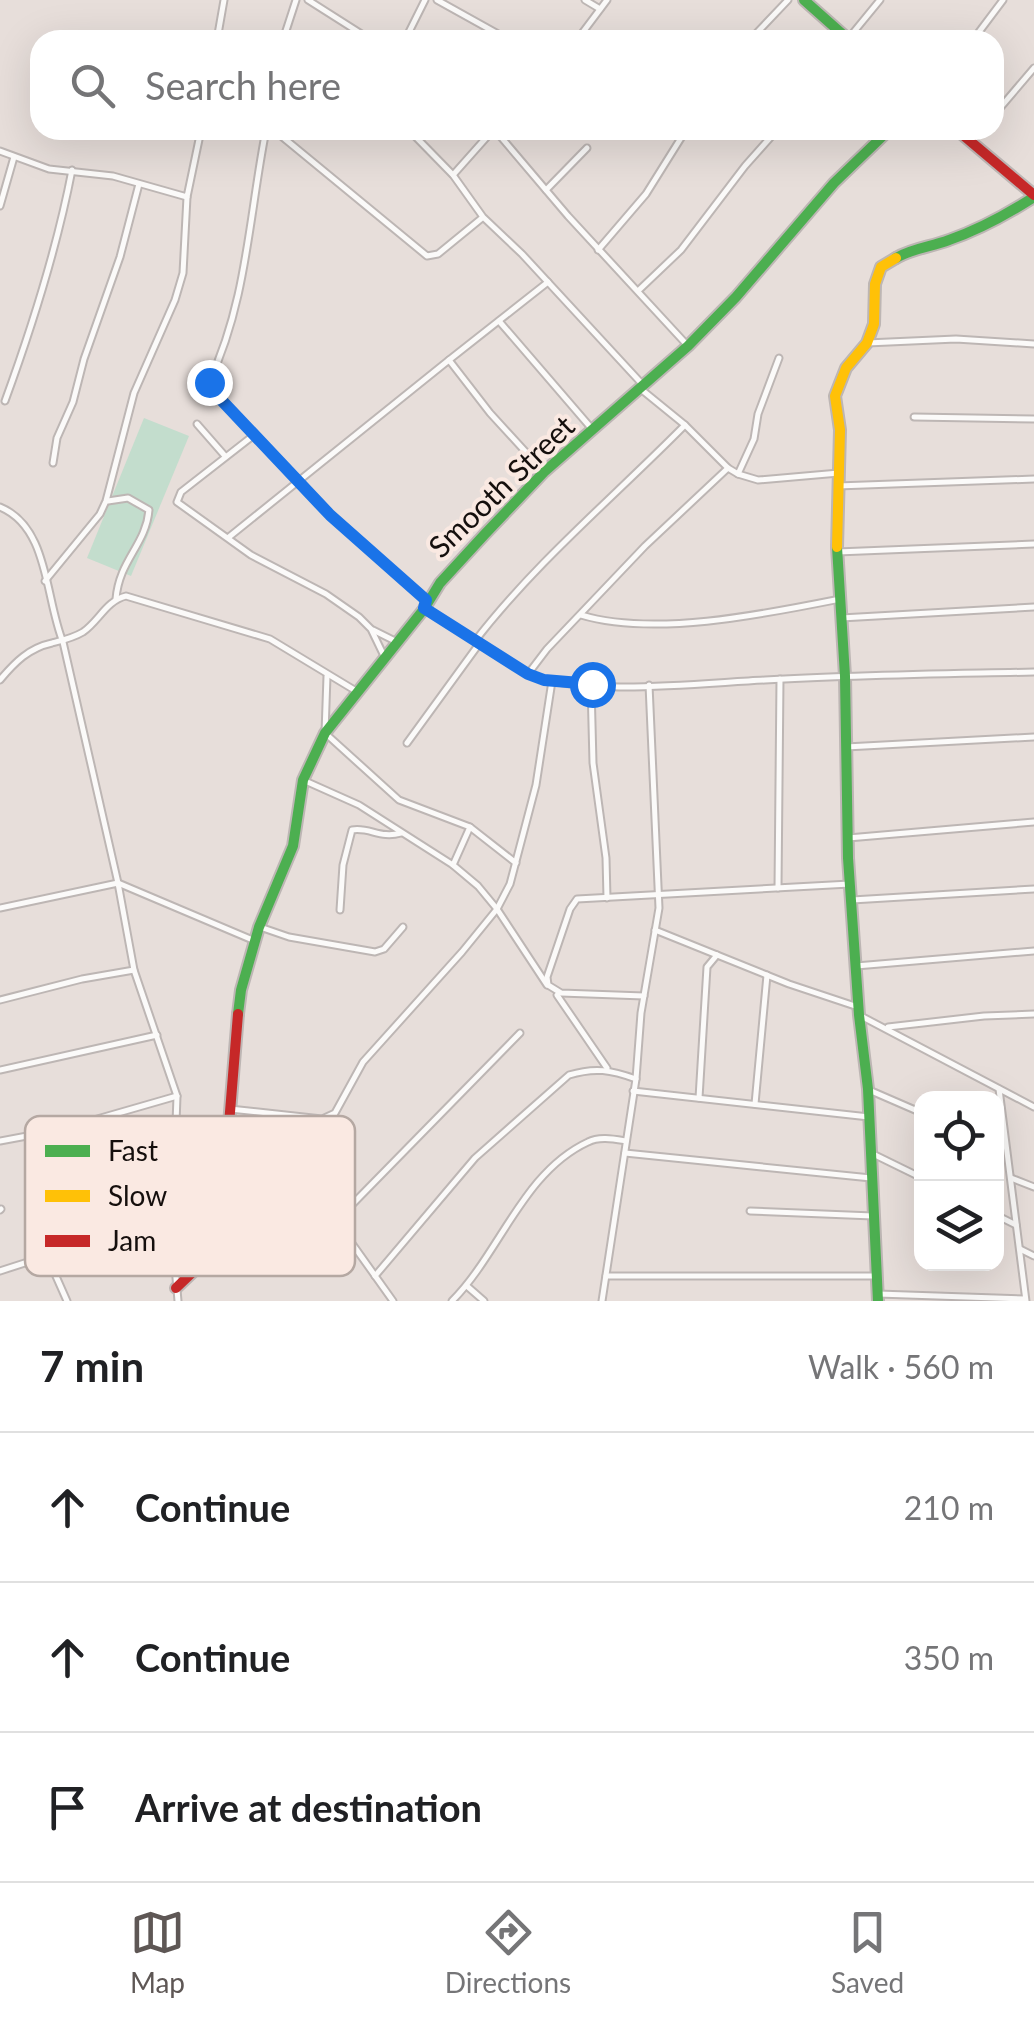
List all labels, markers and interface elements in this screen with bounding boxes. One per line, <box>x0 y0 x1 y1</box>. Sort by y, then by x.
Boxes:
search box <box>30 30 1004 140</box>
icon: search <box>65 58 120 113</box>
text: Search here <box>145 62 341 108</box>
route end <box>187 360 233 406</box>
street label: Smooth Street <box>420 407 581 564</box>
route start <box>570 662 616 708</box>
map controls <box>914 1091 1004 1271</box>
button: locate <box>914 1091 1004 1181</box>
legend <box>25 1116 355 1276</box>
text: Fast <box>108 1133 158 1167</box>
text: Slow <box>108 1178 167 1212</box>
button: layers <box>914 1181 1004 1271</box>
text: Jam <box>108 1223 156 1257</box>
text: 7 min <box>40 1341 144 1391</box>
text: Walk · 560 m <box>808 1347 994 1386</box>
icon: ahead <box>40 1480 95 1535</box>
text: Continue <box>135 1484 290 1530</box>
text: 210 m <box>904 1488 994 1527</box>
icon: ahead <box>40 1630 95 1685</box>
text: Continue <box>135 1634 290 1680</box>
text: 350 m <box>904 1638 994 1677</box>
icon: arrive <box>40 1780 95 1835</box>
text: Arrive at destination <box>135 1784 482 1830</box>
tab: Map <box>130 1905 185 1999</box>
tab: Directions <box>445 1905 571 1999</box>
tab: Saved <box>831 1905 904 1999</box>

